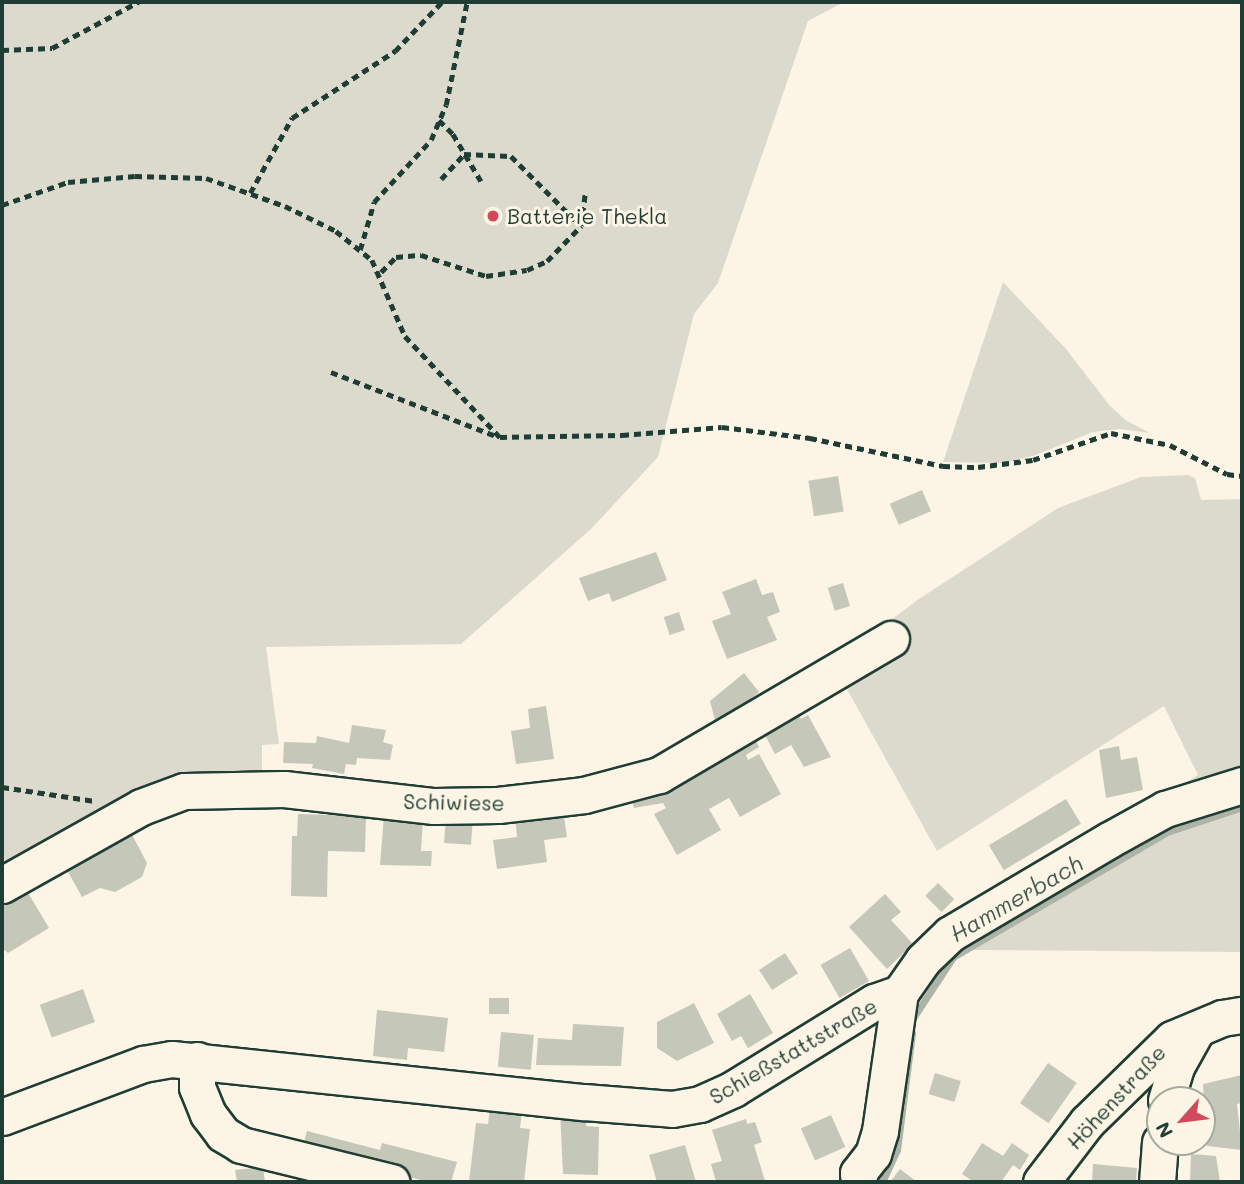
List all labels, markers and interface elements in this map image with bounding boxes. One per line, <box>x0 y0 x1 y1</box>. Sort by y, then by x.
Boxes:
place label: Batterie Thekla <box>507 203 667 229</box>
marker: Batterie Thekla <box>485 208 501 224</box>
street label: Schiwiese <box>403 789 505 815</box>
water label: Hammerbach <box>945 849 1087 947</box>
street label: Schießstattstraße <box>705 993 881 1109</box>
street label: Höhenstraße <box>1061 1040 1171 1154</box>
north arrow <box>1146 1086 1216 1156</box>
text: N <box>1149 1118 1178 1142</box>

